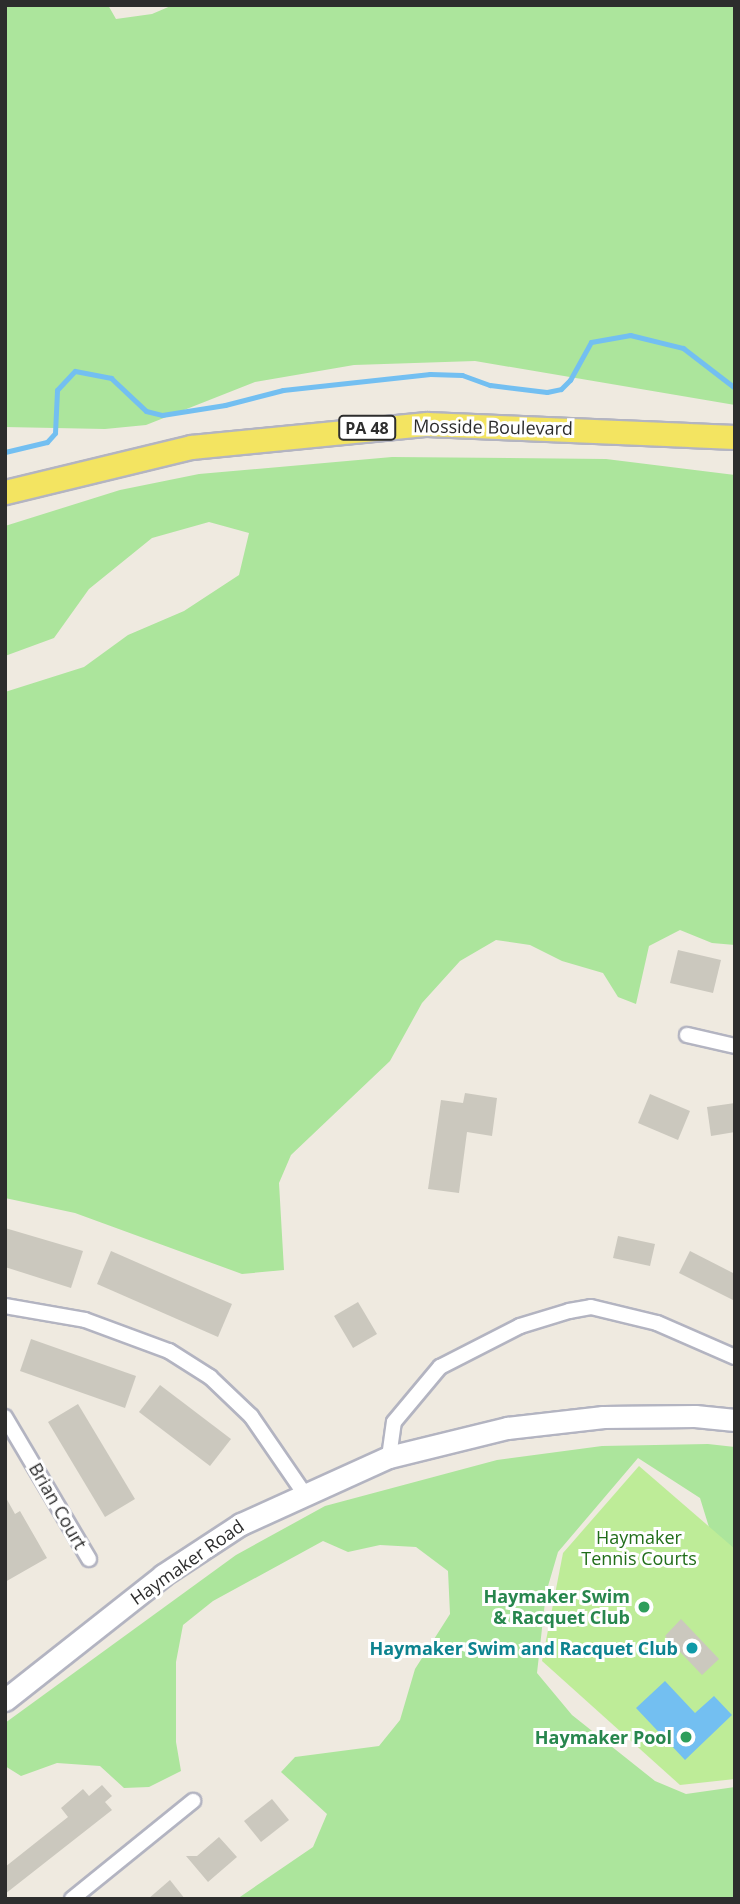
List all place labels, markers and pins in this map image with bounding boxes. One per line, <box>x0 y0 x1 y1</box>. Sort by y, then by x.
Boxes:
place label: Haymaker Swim & Racquet Club <box>483 1586 630 1628</box>
marker: Haymaker Swim & Racquet Club <box>636 1599 652 1615</box>
place label: Haymaker Swim and Racquet Club <box>369 1637 678 1659</box>
marker: Haymaker Swim and Racquet Club <box>684 1640 700 1656</box>
place label: Haymaker Pool <box>535 1726 672 1748</box>
marker: Haymaker Pool <box>678 1729 694 1745</box>

